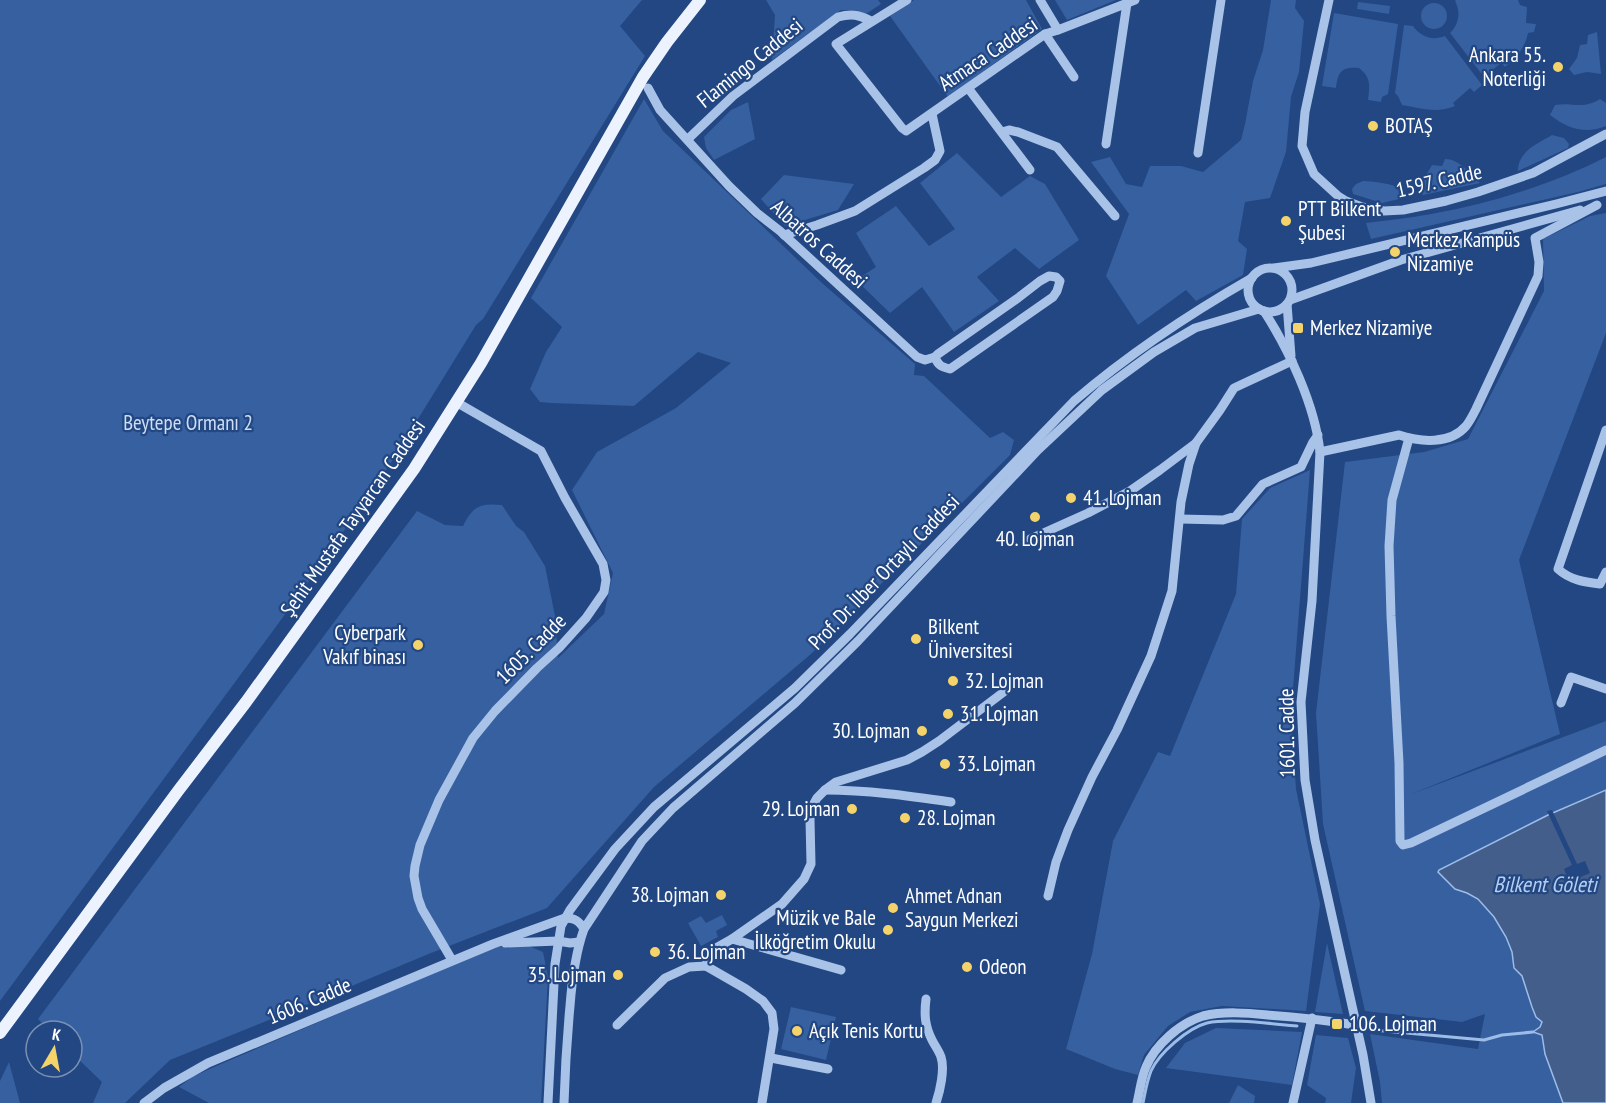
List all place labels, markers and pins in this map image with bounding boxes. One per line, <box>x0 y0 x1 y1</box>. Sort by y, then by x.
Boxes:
place label: Ankara 55. Noterliği <box>1469 41 1546 92</box>
marker: Ankara 55. Noterliği <box>1551 60 1565 74</box>
place label: BOTAŞ <box>1385 112 1433 139</box>
marker: BOTAŞ <box>1366 119 1380 133</box>
place label: PTT Bilkent Şubesi <box>1298 195 1381 246</box>
marker: PTT Bilkent Şubesi <box>1279 214 1293 228</box>
place label: Merkez Kampüs Nizamiye <box>1407 226 1520 277</box>
marker: Merkez Kampüs Nizamiye <box>1388 245 1402 259</box>
place label: Merkez Nizamiye <box>1310 314 1432 341</box>
marker: Merkez Nizamiye <box>1291 321 1305 335</box>
place label: 41. Lojman <box>1083 484 1161 511</box>
marker: 41. Lojman <box>1064 491 1078 505</box>
marker: 40. Lojman <box>1028 510 1042 524</box>
place label: 40. Lojman <box>996 525 1074 552</box>
place label: Bilkent Üniversitesi <box>928 613 1013 664</box>
place label: Cyberpark Vakıf binası <box>322 619 406 670</box>
marker: Bilkent Üniversitesi <box>909 632 923 646</box>
marker: Cyberpark Vakıf binası <box>411 638 425 652</box>
place label: 32. Lojman <box>965 667 1043 694</box>
marker: 32. Lojman <box>946 674 960 688</box>
place label: 31. Lojman <box>960 700 1038 727</box>
marker: 31. Lojman <box>941 707 955 721</box>
place label: 30. Lojman <box>832 717 910 744</box>
marker: 30. Lojman <box>915 724 929 738</box>
place label: 33. Lojman <box>957 750 1035 777</box>
marker: 33. Lojman <box>938 757 952 771</box>
place label: 29. Lojman <box>762 795 840 822</box>
marker: 29. Lojman <box>845 802 859 816</box>
place label: 28. Lojman <box>917 804 995 831</box>
marker: 28. Lojman <box>898 811 912 825</box>
place label: 38. Lojman <box>631 881 709 908</box>
place label: Ahmet Adnan Saygun Merkezi <box>905 882 1019 933</box>
marker: 38. Lojman <box>714 888 728 902</box>
marker: Ahmet Adnan Saygun Merkezi <box>886 901 900 915</box>
place label: Müzik ve Bale İlköğretim Okulu <box>754 904 876 955</box>
marker: Müzik ve Bale İlköğretim Okulu <box>881 923 895 937</box>
place label: 36. Lojman <box>667 938 745 965</box>
marker: 36. Lojman <box>648 945 662 959</box>
place label: Odeon <box>979 953 1026 980</box>
marker: Odeon <box>960 960 974 974</box>
place label: 35. Lojman <box>528 961 606 988</box>
marker: 35. Lojman <box>611 968 625 982</box>
place label: 106. Lojman <box>1349 1010 1437 1037</box>
place label: Açık Tenis Kortu <box>809 1017 923 1044</box>
marker: 106. Lojman <box>1330 1017 1344 1031</box>
marker: Açık Tenis Kortu <box>790 1024 804 1038</box>

